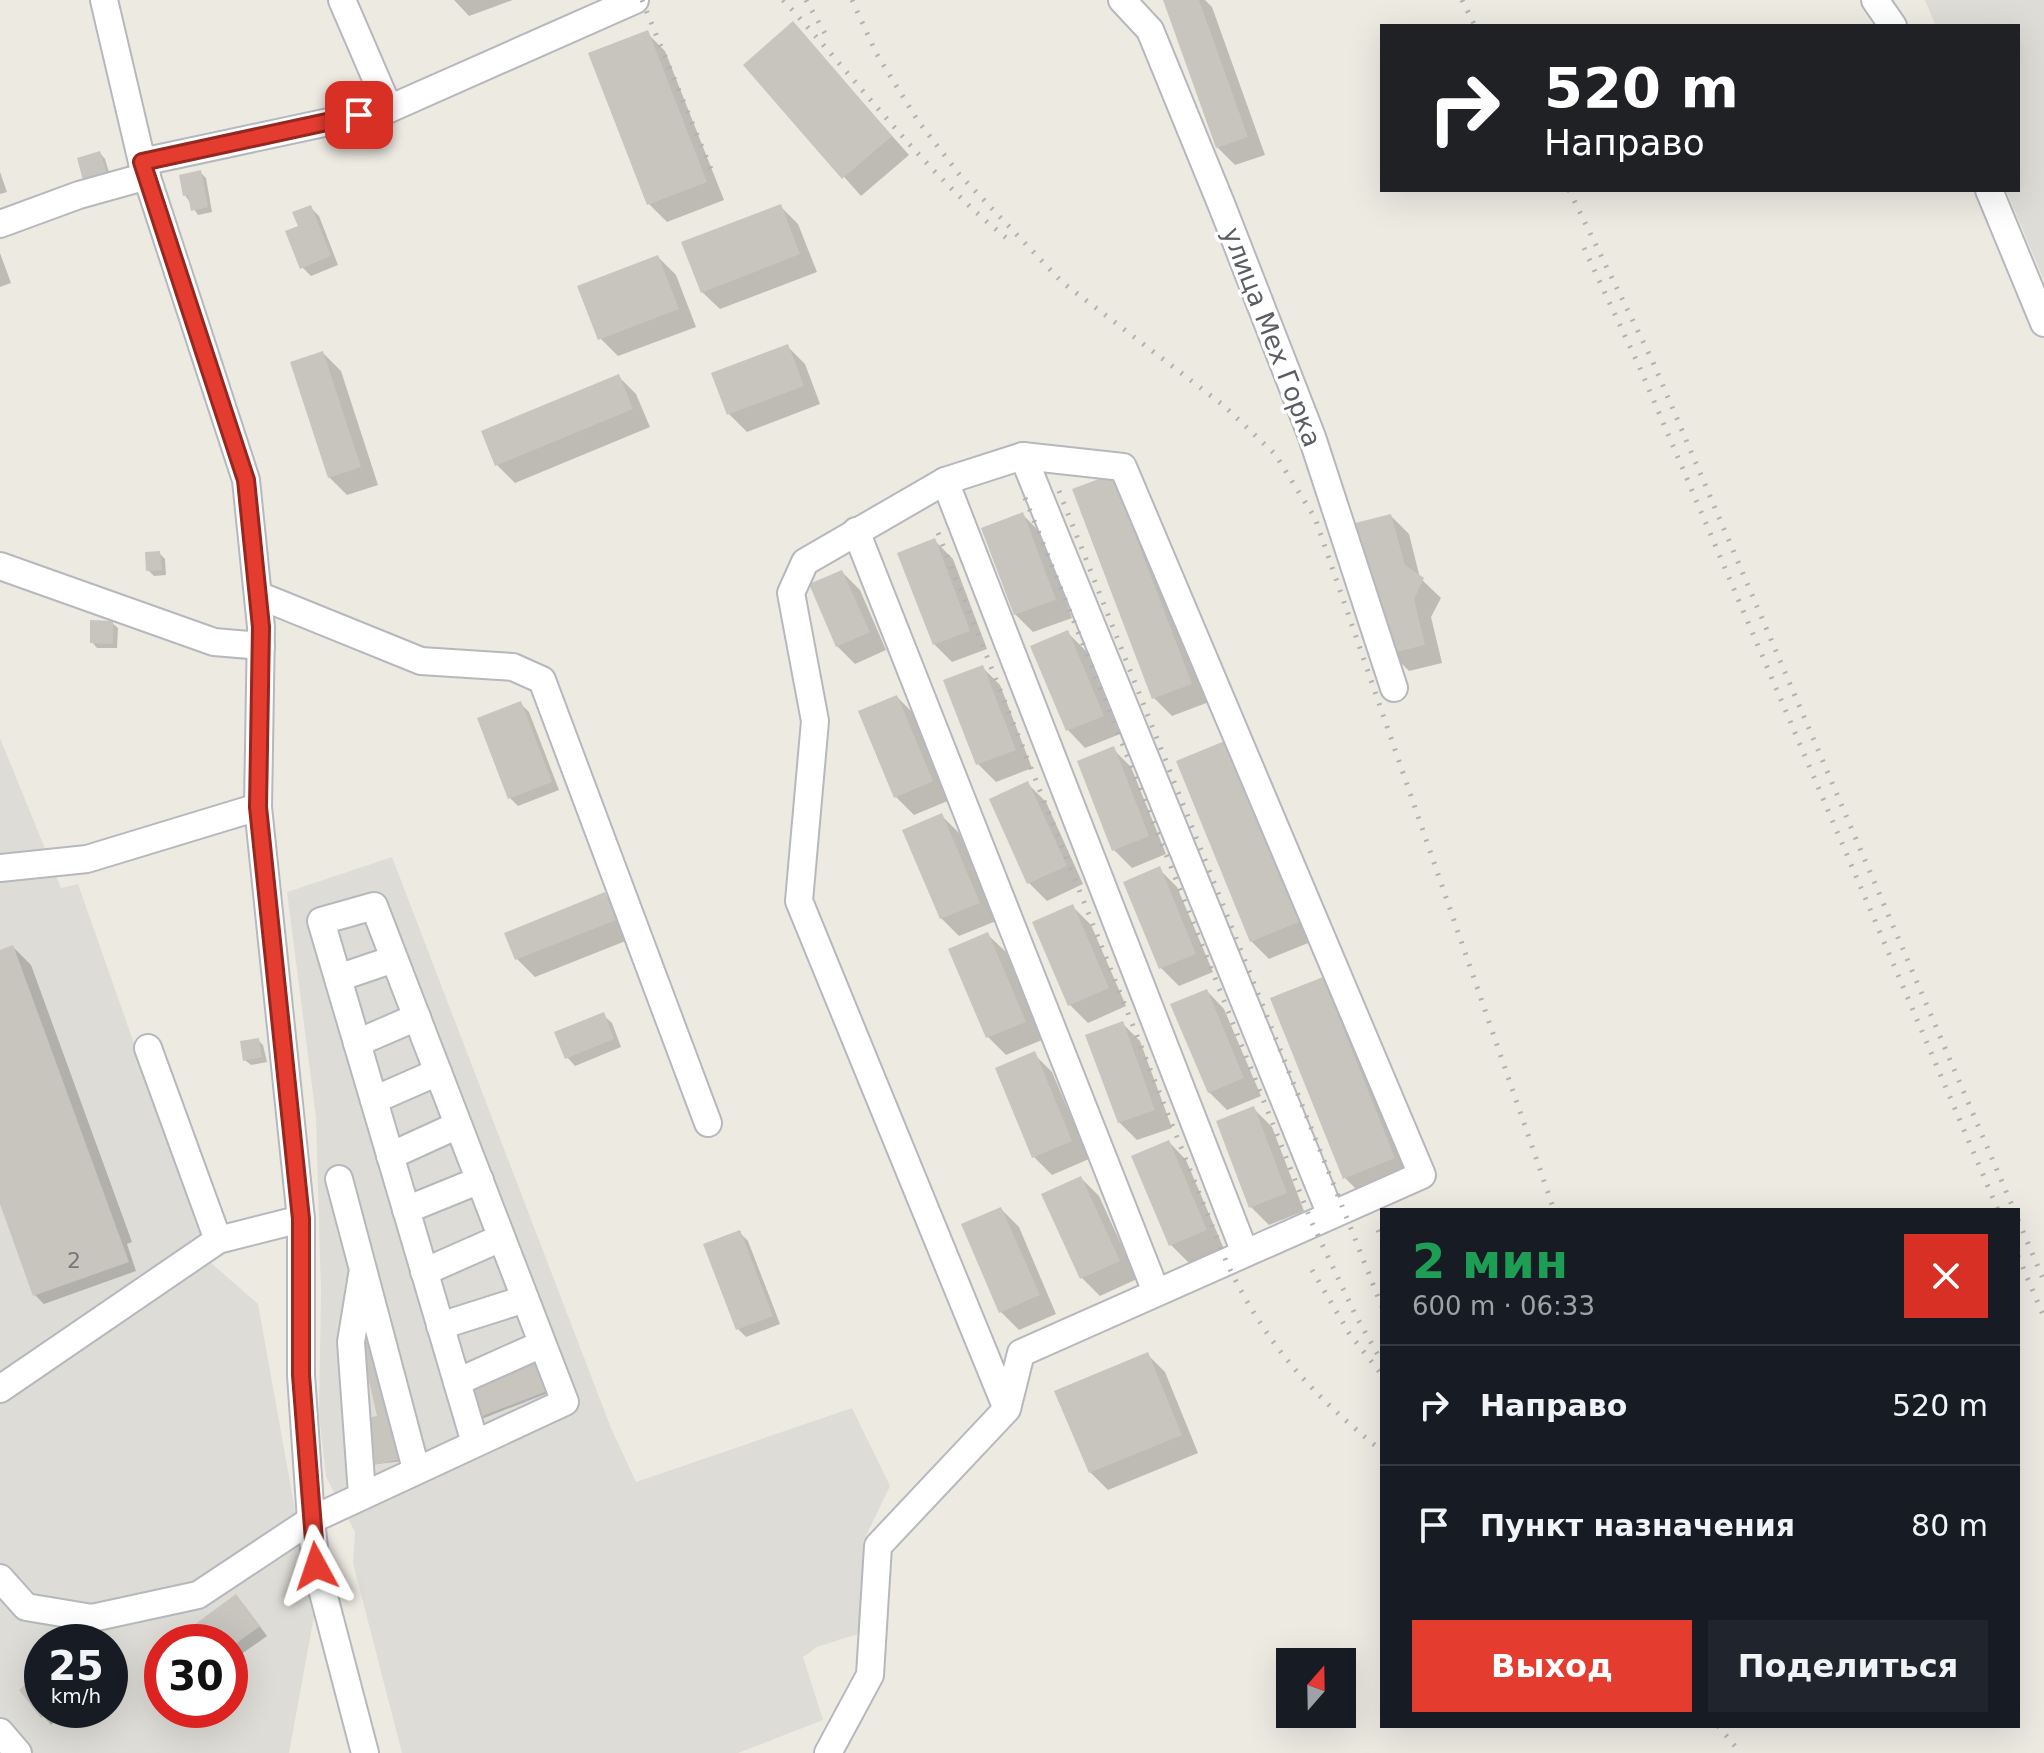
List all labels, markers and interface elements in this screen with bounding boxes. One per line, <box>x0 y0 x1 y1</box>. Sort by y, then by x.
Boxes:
text: 520 m <box>1544 55 1739 120</box>
icon: right <box>1412 56 1516 160</box>
pin <box>325 81 393 149</box>
icon: arrive <box>337 93 381 137</box>
text: Направо <box>1544 122 1705 163</box>
street label: улица Мех Горка <box>1216 223 1328 451</box>
text: 2 мин <box>1412 1233 1568 1289</box>
button: close <box>1904 1234 1988 1318</box>
house number: 2 <box>67 1248 81 1273</box>
text: 600 m · 06:33 <box>1412 1291 1595 1321</box>
icon: right <box>1412 1383 1456 1427</box>
text: Направо <box>1480 1388 1627 1423</box>
text: 520 m <box>1892 1388 1988 1423</box>
icon: arrive <box>1412 1503 1456 1547</box>
text: Пункт назначения <box>1480 1508 1795 1543</box>
text: 80 m <box>1911 1508 1988 1543</box>
position arrow <box>274 1524 358 1608</box>
button: Выход <box>1412 1620 1692 1712</box>
button: Поделиться <box>1708 1620 1988 1712</box>
speed limit sign: 30 <box>144 1624 248 1728</box>
text: 25 <box>48 1643 104 1689</box>
north arrow <box>1276 1648 1356 1728</box>
map controls <box>1276 1648 1356 1728</box>
text: km/h <box>51 1684 101 1708</box>

